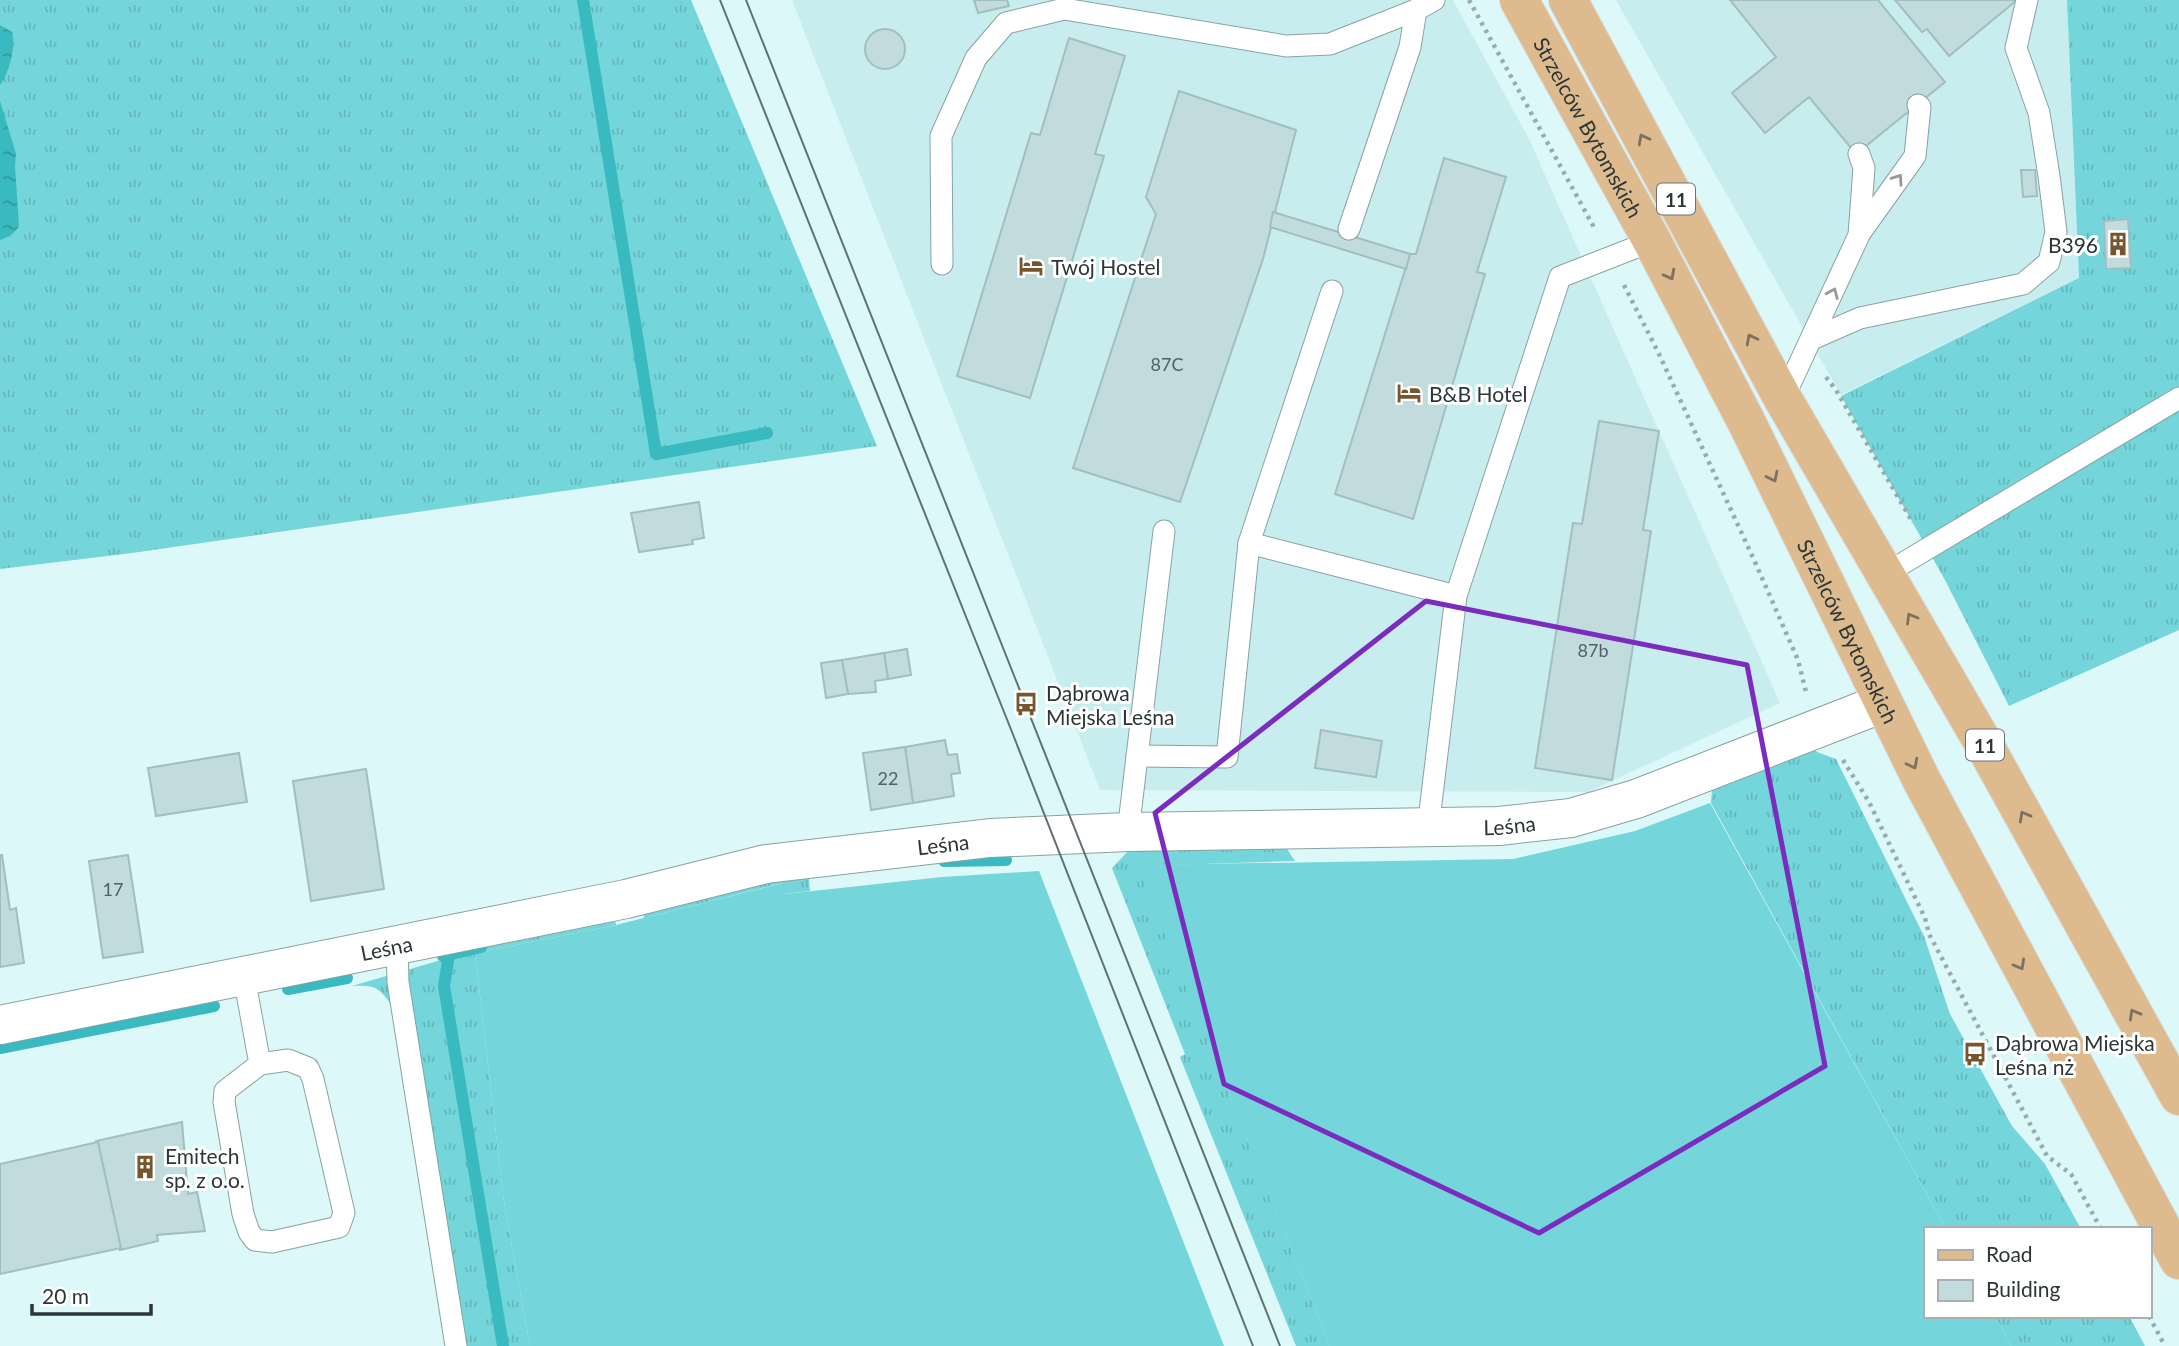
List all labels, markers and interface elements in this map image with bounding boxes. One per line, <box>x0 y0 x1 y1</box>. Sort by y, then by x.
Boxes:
street label: Strzelców Bytomskich <box>1529 33 1649 221</box>
one-way arrow <box>1638 133 1651 146</box>
one-way arrow <box>1890 174 1902 187</box>
road number: 11 <box>1657 183 1695 214</box>
building icon: B396 <box>2104 230 2132 258</box>
place label: B396 <box>2048 232 2098 257</box>
hotel icon: Twój Hostel <box>1017 252 1045 280</box>
place label: Twój Hostel <box>1051 254 1160 279</box>
one-way arrow <box>1662 267 1675 280</box>
one-way arrow <box>1825 288 1839 300</box>
one-way arrow <box>1746 334 1759 346</box>
house number: 87C <box>1151 353 1183 375</box>
hotel icon: B&B Hotel <box>1395 379 1423 407</box>
place label: B&B Hotel <box>1429 381 1527 406</box>
one-way arrow <box>1765 470 1779 482</box>
street label: Strzelców Bytomskich <box>1793 535 1904 727</box>
one-way arrow <box>1906 613 1919 626</box>
house number: 87b <box>1578 639 1608 661</box>
place label: Dąbrowa Miejska Leśna <box>1046 680 1174 729</box>
bus stop icon: Dąbrowa Miejska Leśna <box>1012 690 1040 718</box>
road number: 11 <box>1966 730 2004 760</box>
one-way arrow <box>1905 757 1919 769</box>
house number: 22 <box>878 767 898 789</box>
street label: Leśna <box>1483 810 1537 839</box>
one-way arrow <box>2019 810 2032 823</box>
street label: Leśna <box>915 828 970 859</box>
house number: 17 <box>103 878 123 900</box>
street label: Leśna <box>358 930 414 965</box>
one-way arrow <box>2012 958 2025 970</box>
one-way arrow <box>2129 1009 2142 1022</box>
place label: Dąbrowa Miejska Leśna nż <box>1995 1030 2155 1079</box>
bus stop icon: Dąbrowa Miejska Leśna nż <box>1961 1040 1989 1068</box>
place label: Emitech sp. z o.o. <box>165 1143 245 1192</box>
building icon: Emitech sp. z o.o. <box>131 1153 159 1181</box>
legend <box>1924 1227 2151 1318</box>
text: Road <box>1986 1241 2033 1266</box>
scale bar <box>32 1272 150 1316</box>
text: Building <box>1986 1276 2061 1301</box>
text: 20 m <box>42 1283 89 1308</box>

